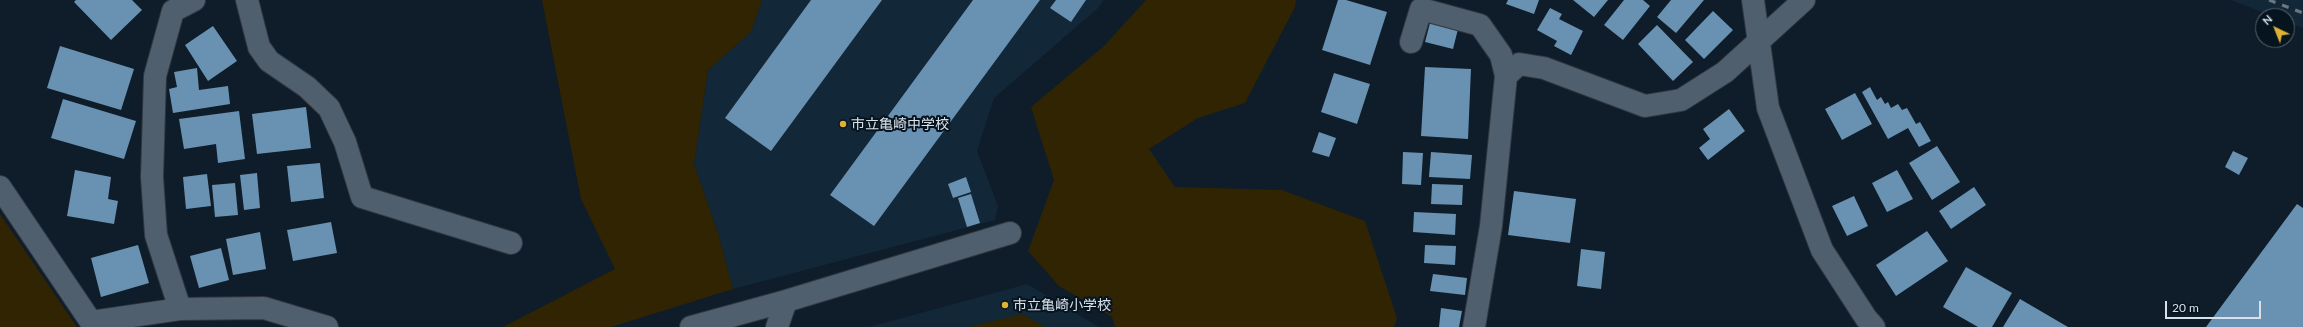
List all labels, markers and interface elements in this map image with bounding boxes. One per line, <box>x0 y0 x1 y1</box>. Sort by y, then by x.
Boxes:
north arrow <box>2255 8 2295 48</box>
text: N <box>2260 12 2275 27</box>
place label: 市立亀崎中学校 <box>851 116 949 132</box>
marker: 市立亀崎中学校 <box>838 119 848 129</box>
scale bar <box>2167 293 2263 319</box>
place label: 市立亀崎小学校 <box>1013 297 1111 313</box>
marker: 市立亀崎小学校 <box>1000 300 1010 310</box>
text: 20 m <box>2172 300 2199 315</box>

